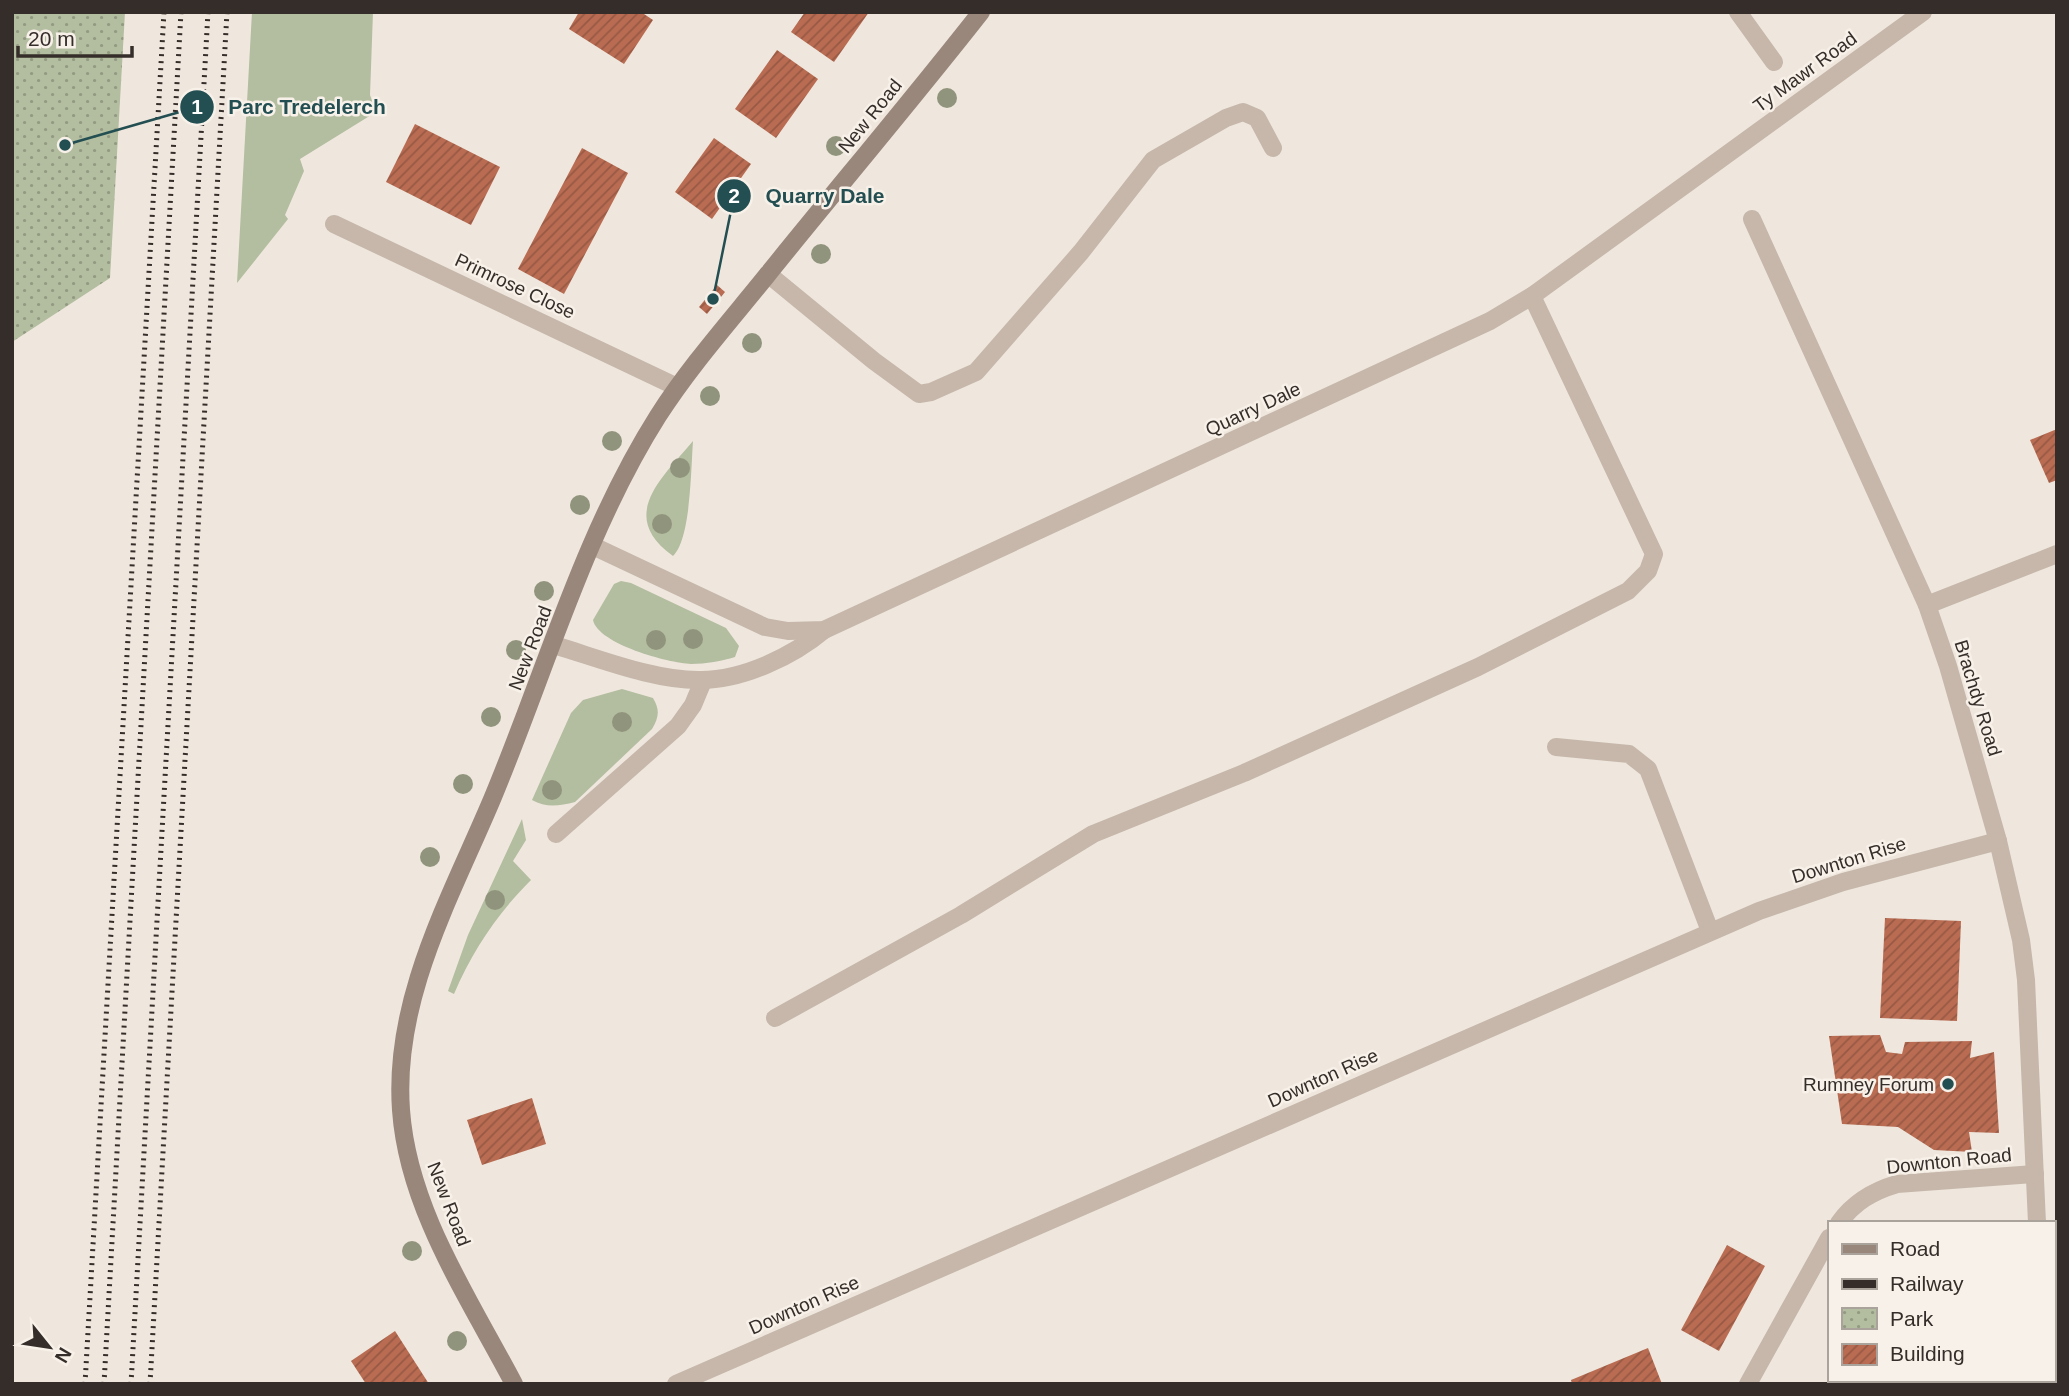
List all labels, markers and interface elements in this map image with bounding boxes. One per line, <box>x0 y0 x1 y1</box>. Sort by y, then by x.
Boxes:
scale bar <box>18 14 131 58</box>
text: 20 m <box>28 27 75 50</box>
street label: Ty Mawr Road <box>1749 28 1861 116</box>
street label: New Road <box>834 75 906 157</box>
callout: Parc Tredelerch <box>179 86 400 128</box>
text: 1 <box>191 95 203 118</box>
text: Parc Tredelerch <box>228 95 386 118</box>
callout: Quarry Dale <box>716 175 898 217</box>
text: 2 <box>728 184 740 207</box>
text: Quarry Dale <box>765 184 885 207</box>
street label: Primrose Close <box>452 249 578 323</box>
street label: Quarry Dale <box>1202 378 1304 440</box>
street label: New Road <box>504 603 556 693</box>
street label: Brachdy Road <box>1950 637 2006 759</box>
street label: Downton Rise <box>1789 833 1909 887</box>
street label: Downton Rise <box>1265 1044 1381 1112</box>
place label: Rumney Forum <box>1803 1074 1934 1095</box>
marker: Rumney Forum <box>1940 1076 1956 1092</box>
street label: Downton Road <box>1885 1144 2013 1178</box>
street label: New Road <box>423 1159 475 1249</box>
legend <box>1828 1221 2055 1382</box>
text: Road <box>1890 1237 1940 1260</box>
street label: Downton Rise <box>746 1271 862 1339</box>
text: Railway <box>1890 1272 1964 1295</box>
text: Park <box>1890 1307 1934 1330</box>
north arrow <box>14 1312 84 1382</box>
text: Building <box>1890 1342 1965 1365</box>
text: N <box>51 1344 76 1366</box>

